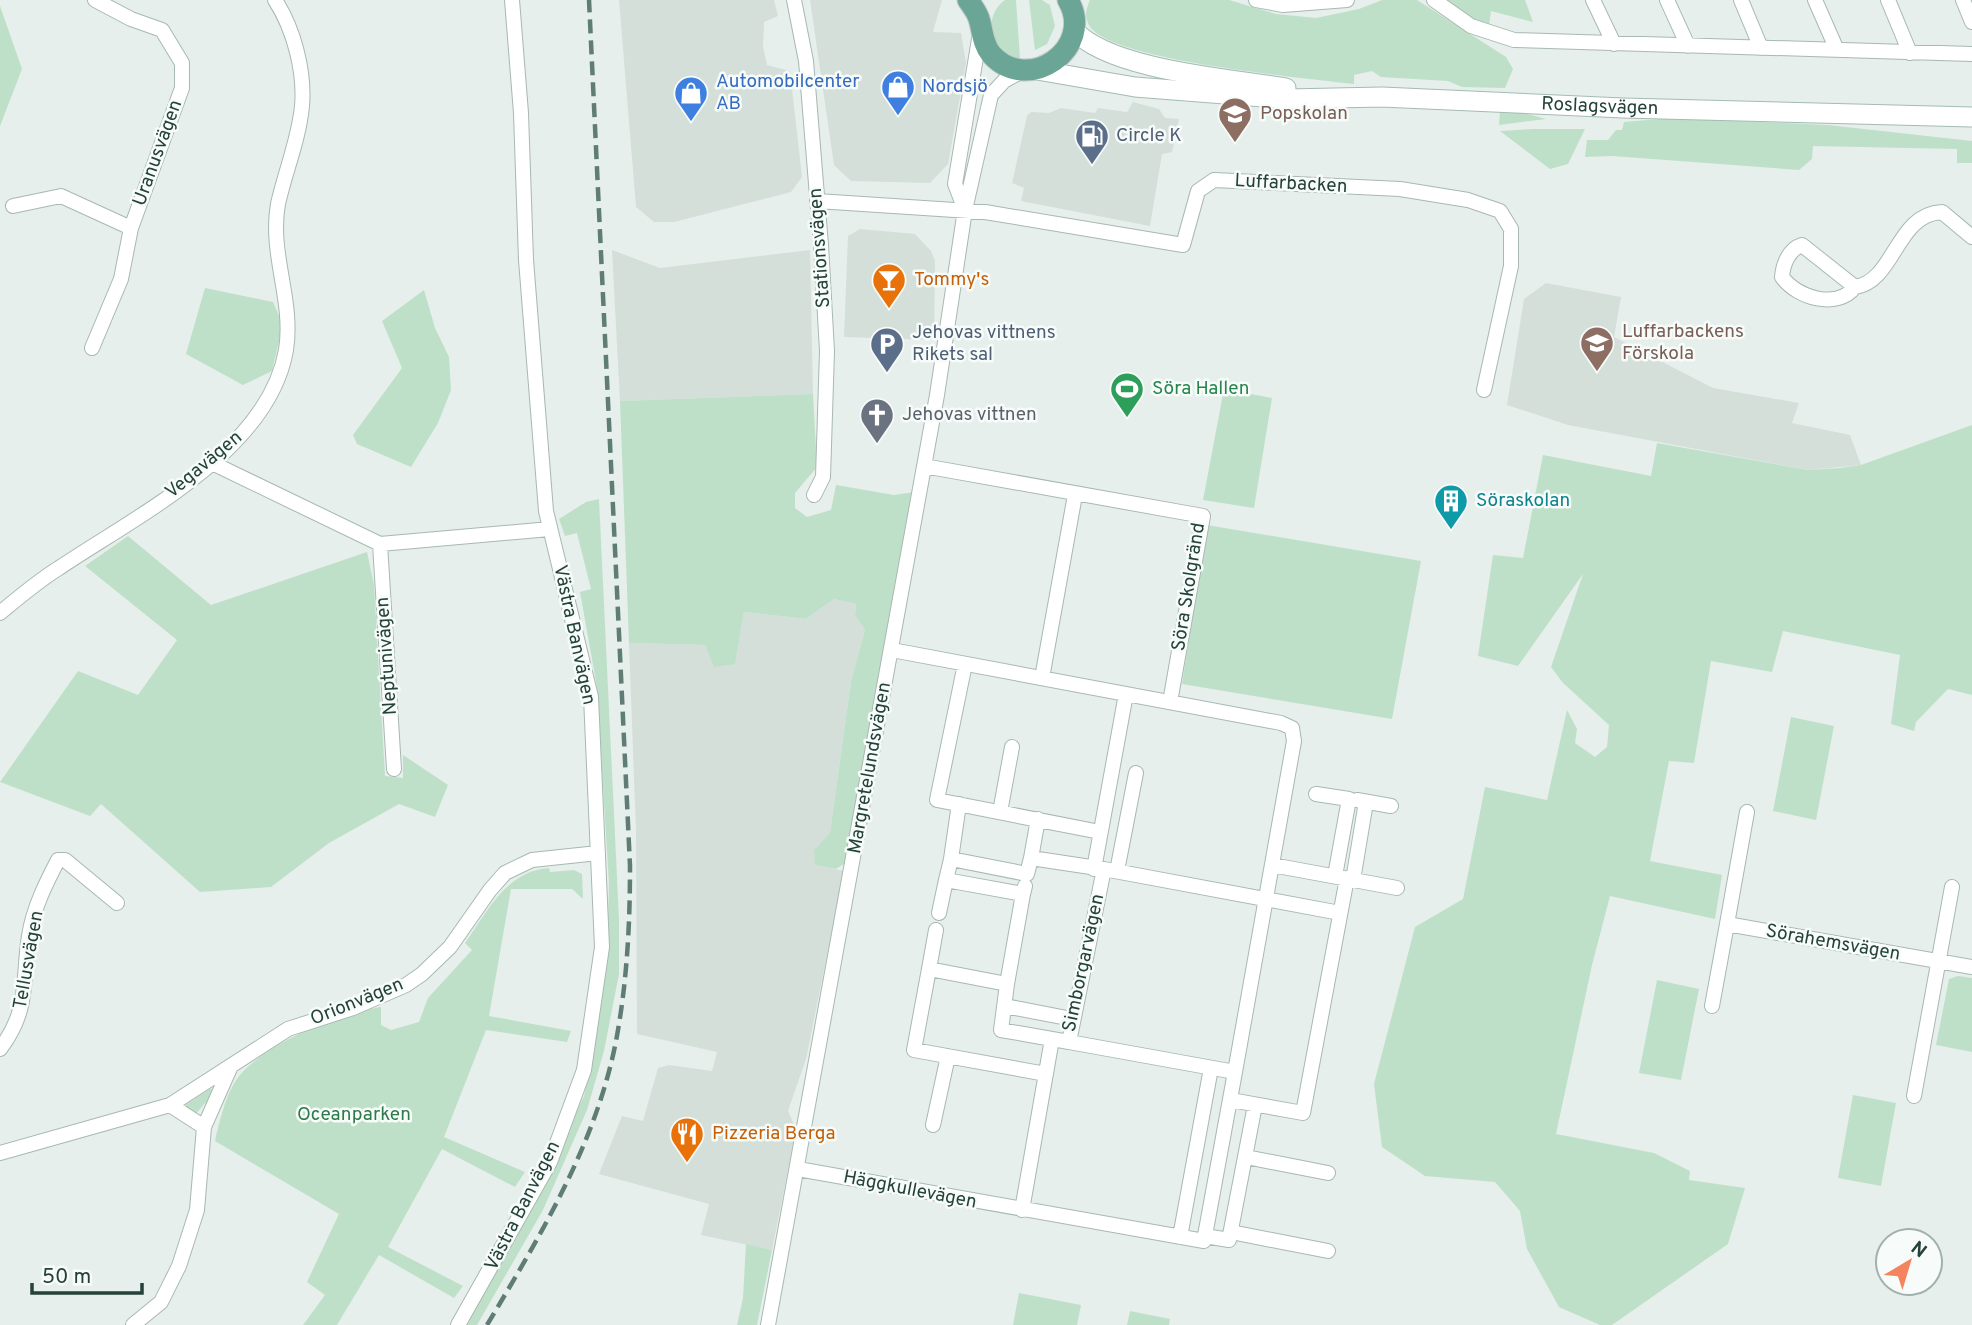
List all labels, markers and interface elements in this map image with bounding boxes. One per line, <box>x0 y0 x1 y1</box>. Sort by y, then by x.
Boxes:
shop icon: Nordsjö <box>879 68 917 117</box>
place label: Automobilcenter AB <box>716 70 860 116</box>
shop icon: Automobilcenter AB <box>672 74 710 123</box>
place label: Nordsjö <box>922 75 988 99</box>
street label: Roslagsvägen <box>1541 92 1659 121</box>
school or university icon: Popskolan <box>1216 95 1254 144</box>
street label: Uranusvägen <box>128 97 188 209</box>
place label: Popskolan <box>1260 102 1348 126</box>
fuel station icon: Circle K <box>1073 117 1111 166</box>
place label: Circle K <box>1116 124 1182 148</box>
street label: Luffarbacken <box>1234 169 1348 199</box>
street label: Stationsvägen <box>804 187 836 309</box>
bar icon: Tommy's <box>870 261 908 310</box>
place label: Tommy's <box>914 268 989 292</box>
place label: Luffarbackens Förskola <box>1622 320 1744 366</box>
place label: Jehovas vittnens Rikets sal <box>912 321 1056 367</box>
school or university icon: Luffarbackens Förskola <box>1578 324 1616 373</box>
parking icon: Jehovas vittnens Rikets sal <box>868 325 906 374</box>
sports icon: Söra Hallen <box>1108 370 1146 419</box>
place label: Söra Hallen <box>1152 377 1249 401</box>
church icon: Jehovas vittnen <box>858 396 896 445</box>
place label: Jehovas vittnen <box>902 403 1037 427</box>
street label: Vegavägen <box>161 426 247 504</box>
building icon: Söraskolan <box>1432 482 1470 531</box>
place label: Söraskolan <box>1476 489 1570 513</box>
street label: Söra Skolgränd <box>1167 521 1211 653</box>
street label: Västra Banvägen <box>547 563 601 707</box>
street label: Neptunivägen <box>371 596 403 716</box>
street label: Margretelundsvägen <box>843 680 897 856</box>
street label: Simborgarvägen <box>1058 892 1110 1034</box>
street label: Tellusvägen <box>9 909 49 1011</box>
street label: Sörahemsvägen <box>1764 919 1902 967</box>
street label: Orionvägen <box>307 972 407 1032</box>
park label: Oceanparken <box>297 1103 411 1127</box>
restaurant icon: Pizzeria Berga <box>668 1115 706 1164</box>
place label: Pizzeria Berga <box>712 1122 836 1146</box>
street label: Västra Banvägen <box>480 1137 566 1275</box>
street label: Häggkullevägen <box>841 1165 979 1215</box>
north arrow <box>1874 1227 1944 1297</box>
text: N <box>1905 1237 1931 1264</box>
scale bar <box>32 1252 142 1296</box>
text: 50 m <box>42 1264 91 1291</box>

